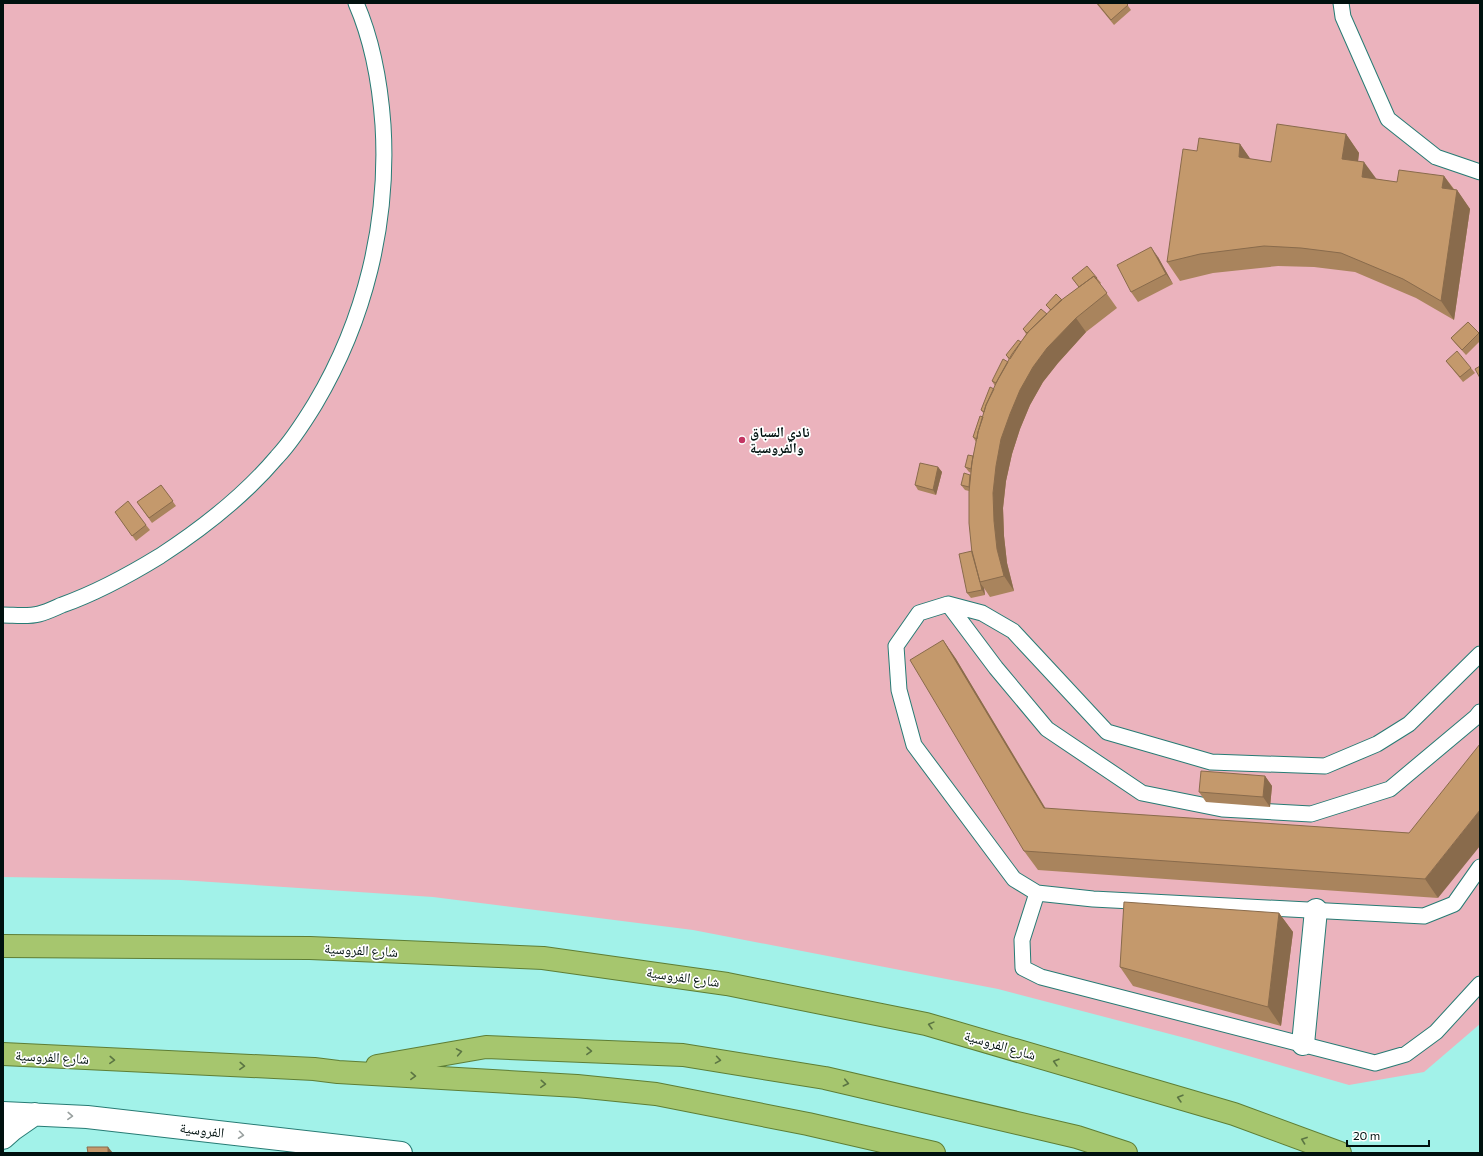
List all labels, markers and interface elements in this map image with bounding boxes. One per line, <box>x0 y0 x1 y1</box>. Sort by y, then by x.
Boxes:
place label: نادي السباق والفروسية <box>750 423 810 456</box>
marker: نادي السباق والفروسية <box>737 435 747 445</box>
street label: شارع الفروسية <box>324 939 398 962</box>
street label: شارع الفروسية <box>645 963 721 992</box>
one-way arrow <box>928 1021 935 1030</box>
street label: شارع الفروسية <box>962 1026 1038 1065</box>
street label: شارع الفروسية <box>15 1046 89 1069</box>
one-way arrow <box>586 1047 592 1055</box>
one-way arrow <box>456 1048 462 1057</box>
one-way arrow <box>109 1055 115 1064</box>
one-way arrow <box>715 1055 721 1064</box>
one-way arrow <box>1052 1058 1059 1067</box>
one-way arrow <box>239 1061 245 1070</box>
one-way arrow <box>410 1072 416 1081</box>
one-way arrow <box>843 1078 850 1086</box>
one-way arrow <box>540 1079 546 1088</box>
one-way arrow <box>1177 1094 1184 1103</box>
one-way arrow <box>67 1111 73 1120</box>
street label: الفروسية <box>179 1118 225 1142</box>
scale bar <box>1347 1122 1429 1148</box>
text: 20 m <box>1353 1128 1380 1142</box>
one-way arrow <box>238 1130 244 1139</box>
one-way arrow <box>1300 1136 1307 1144</box>

